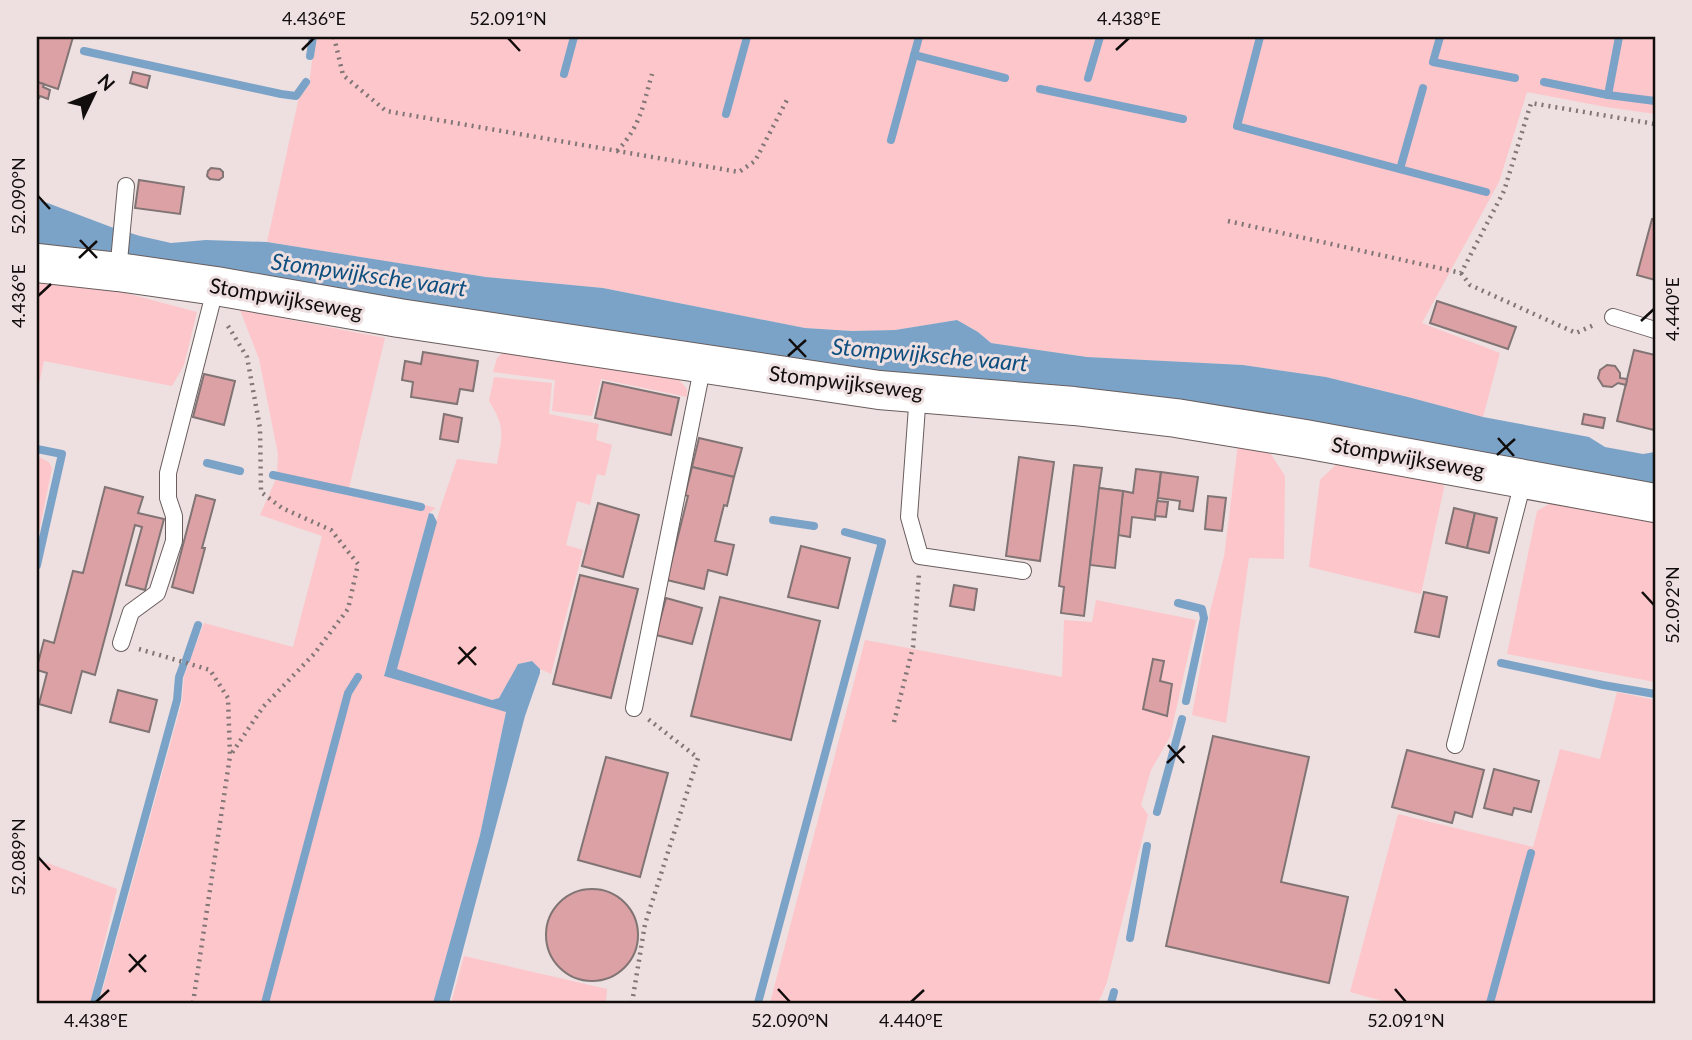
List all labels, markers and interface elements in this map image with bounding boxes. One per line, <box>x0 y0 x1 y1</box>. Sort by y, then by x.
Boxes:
text: 4.436°E <box>282 7 346 29</box>
text: 52.091°N <box>469 7 547 29</box>
text: 4.438°E <box>1097 7 1161 29</box>
north arrow <box>60 60 130 130</box>
text: N <box>93 69 120 95</box>
text: 52.090°N <box>7 157 29 235</box>
water label: Stompwijksche vaart <box>270 246 469 302</box>
text: 4.436°E <box>7 264 29 328</box>
street label: Stompwijkseweg <box>208 272 365 323</box>
text: 4.440°E <box>1661 277 1683 341</box>
water label: Stompwijksche vaart <box>831 331 1029 377</box>
street label: Stompwijkseweg <box>768 360 925 403</box>
street label: Stompwijkseweg <box>1330 431 1487 482</box>
text: 52.092°N <box>1661 566 1683 644</box>
text: 52.089°N <box>7 818 29 896</box>
text: 4.438°E <box>64 1009 128 1031</box>
text: 52.090°N <box>751 1009 829 1031</box>
text: 4.440°E <box>879 1009 943 1031</box>
text: 52.091°N <box>1367 1009 1445 1031</box>

